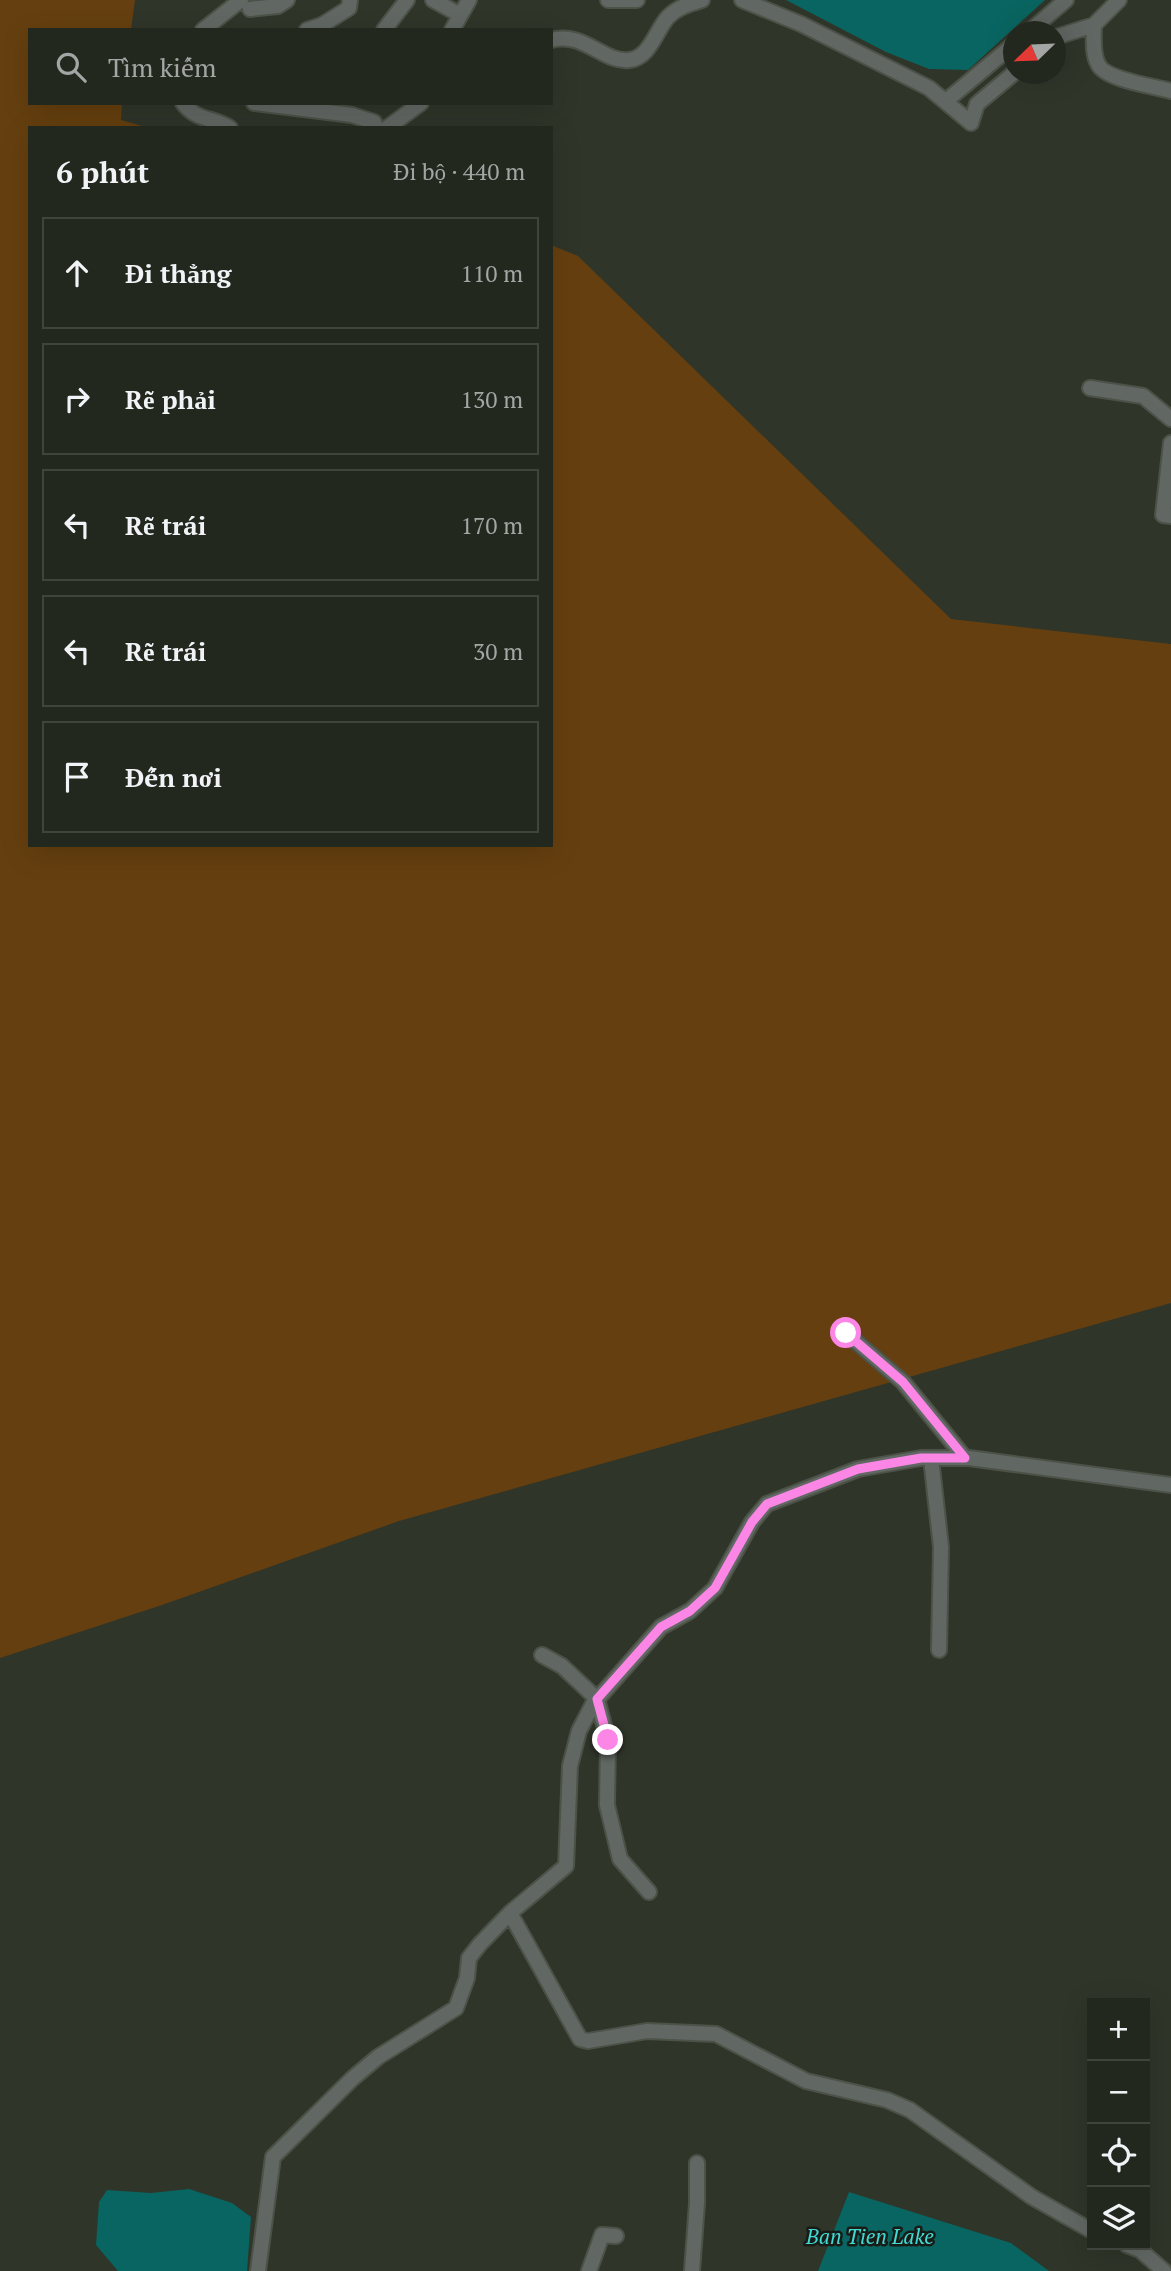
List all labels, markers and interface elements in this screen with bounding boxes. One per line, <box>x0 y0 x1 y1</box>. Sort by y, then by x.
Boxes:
north arrow <box>1003 21 1066 84</box>
search box <box>28 28 553 105</box>
icon: search <box>52 48 90 86</box>
text: Tìm kiếm <box>108 50 216 84</box>
text: 6 phút <box>56 152 149 192</box>
text: Đi bộ · 440 m <box>393 156 525 187</box>
icon: ahead <box>58 254 96 292</box>
text: Đi thẳng <box>125 256 231 290</box>
text: 110 m <box>461 258 523 289</box>
icon: right <box>58 380 96 418</box>
text: Rẽ phải <box>125 382 216 416</box>
text: 130 m <box>461 384 523 415</box>
icon: left <box>58 506 96 544</box>
text: Rẽ trái <box>125 508 206 542</box>
text: 170 m <box>461 510 523 541</box>
icon: left <box>58 632 96 670</box>
text: Rẽ trái <box>125 634 206 668</box>
text: 30 m <box>473 636 523 667</box>
icon: arrive <box>58 758 96 796</box>
text: Đến nơi <box>125 760 222 794</box>
route start <box>830 1317 861 1348</box>
route end <box>592 1724 623 1755</box>
map controls <box>1087 1998 1150 2250</box>
button: + <box>1087 1998 1150 2061</box>
button: − <box>1087 2061 1150 2124</box>
button: locate <box>1087 2124 1150 2187</box>
button: layers <box>1087 2187 1150 2250</box>
water label: Ban Tien Lake <box>805 2222 934 2250</box>

